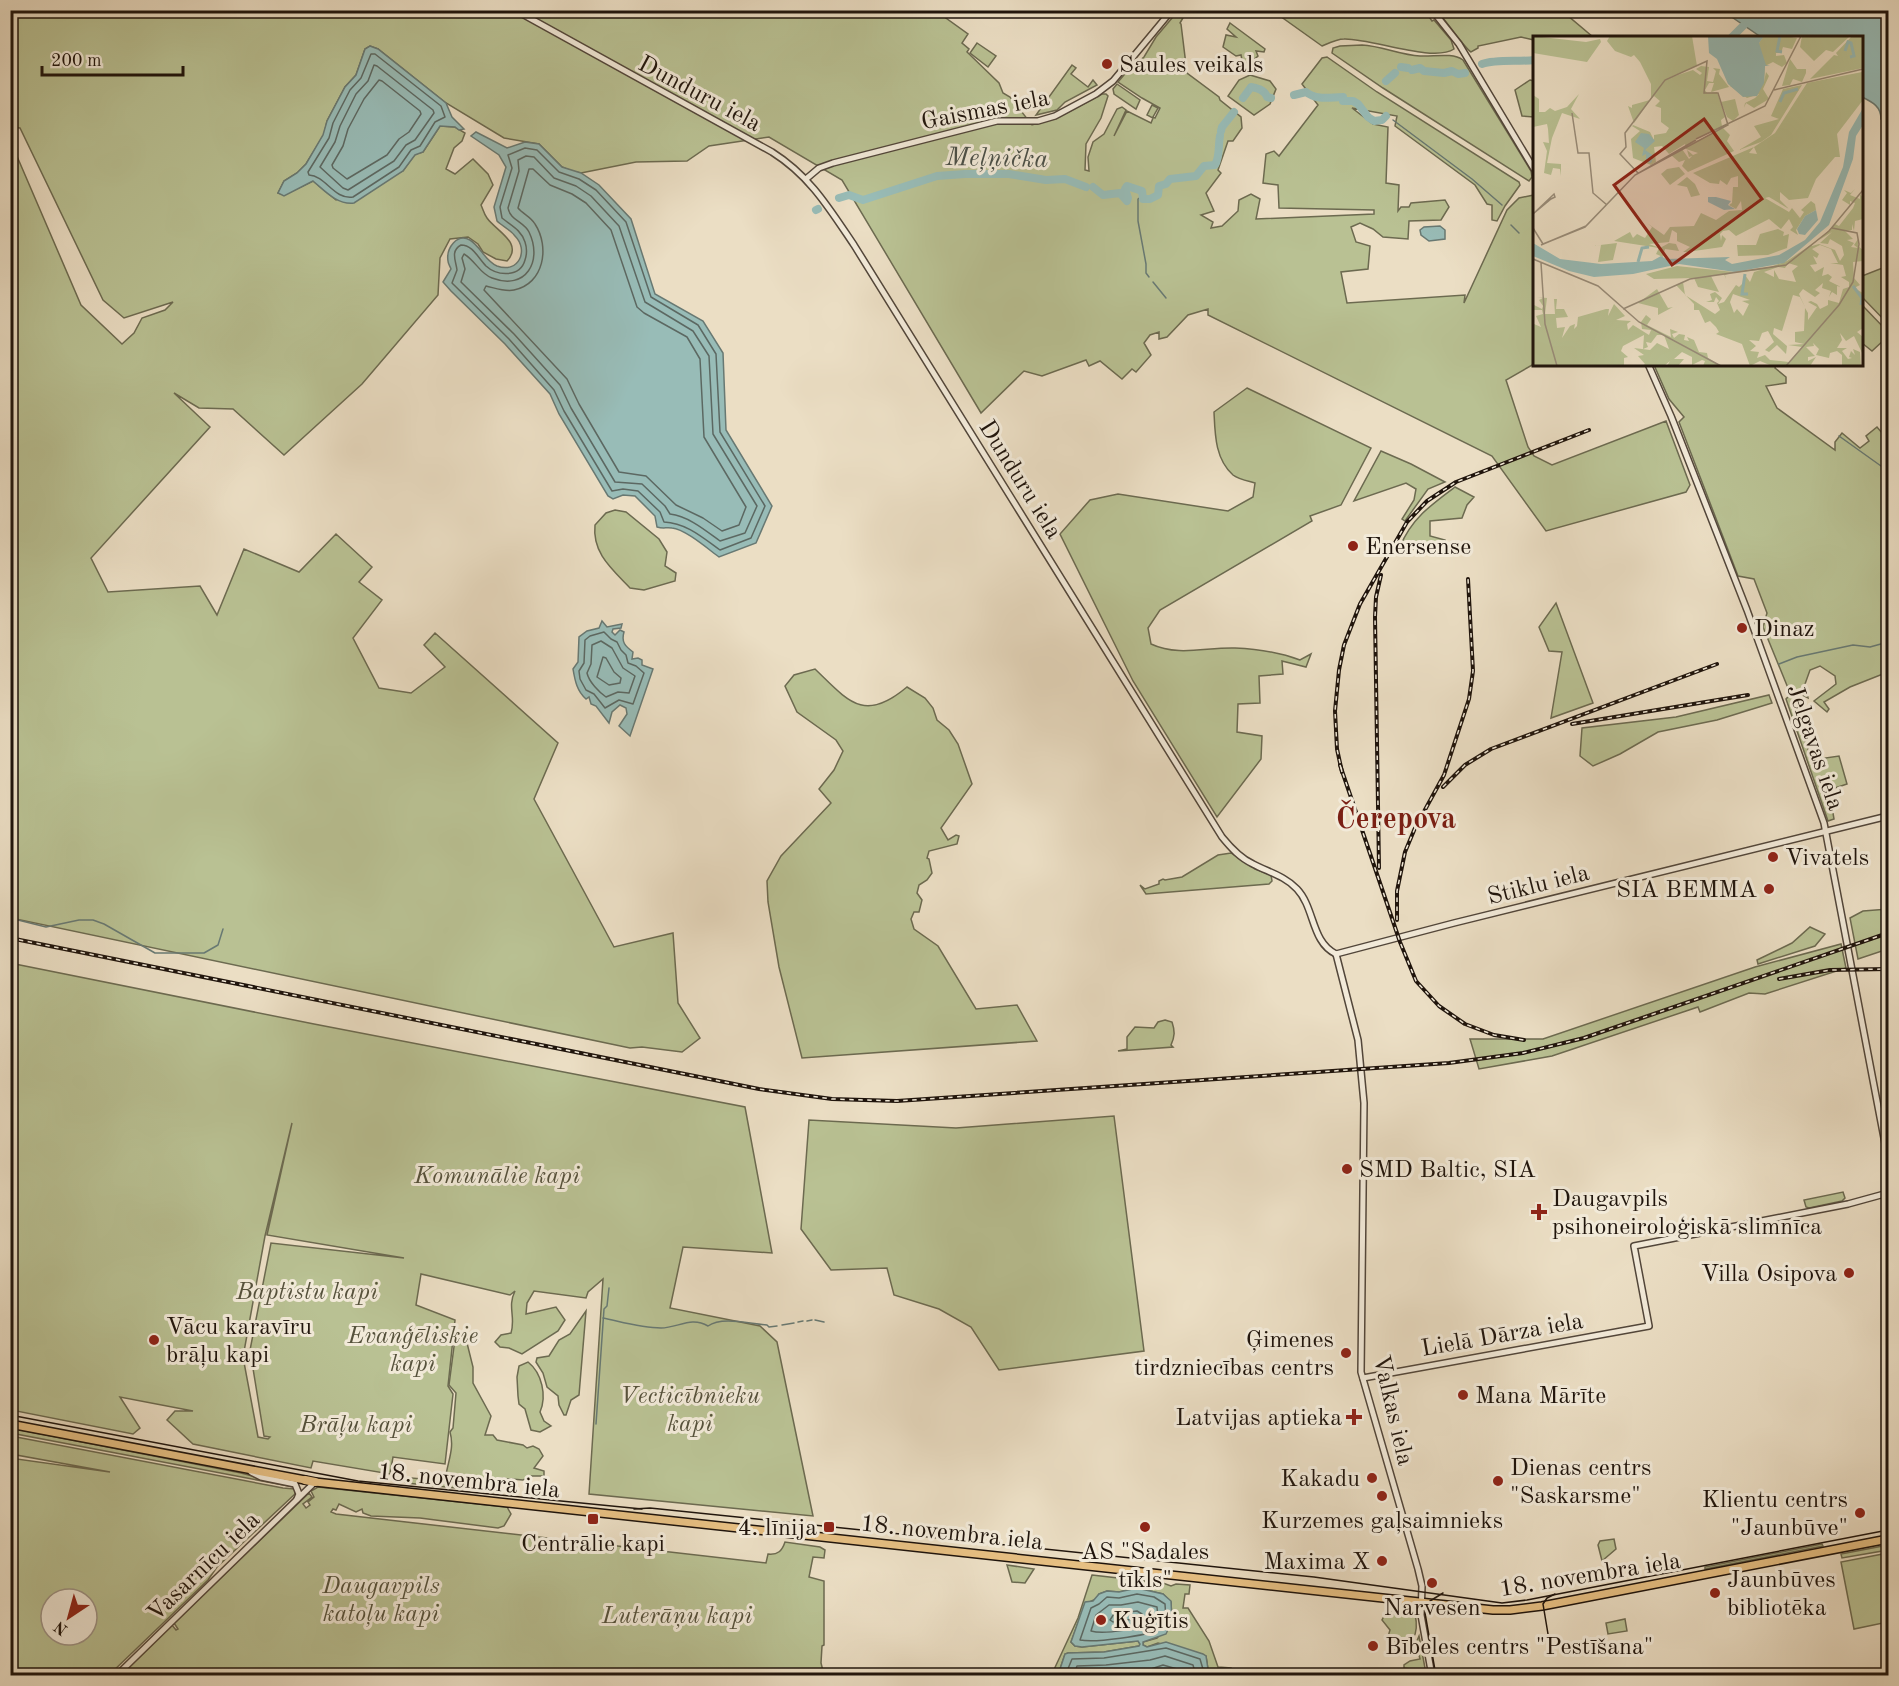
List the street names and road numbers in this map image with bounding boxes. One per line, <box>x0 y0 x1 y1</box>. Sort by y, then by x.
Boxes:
street label: Dunduru iela <box>634 52 764 137</box>
street label: Gaismas iela <box>919 87 1052 135</box>
street label: Dunduru iela <box>973 416 1065 544</box>
street label: Jelgavas iela <box>1781 682 1847 814</box>
street label: Stiklu iela <box>1485 862 1592 910</box>
street label: Lielā Dārza iela <box>1419 1310 1585 1362</box>
street label: Valkas iela <box>1368 1353 1416 1468</box>
street label: 18. novembra iela <box>376 1460 561 1504</box>
street label: Vasarnīcu iela <box>144 1508 265 1627</box>
street label: 18. novembra iela <box>859 1512 1044 1556</box>
street label: 18. novembra iela <box>1498 1550 1683 1602</box>

